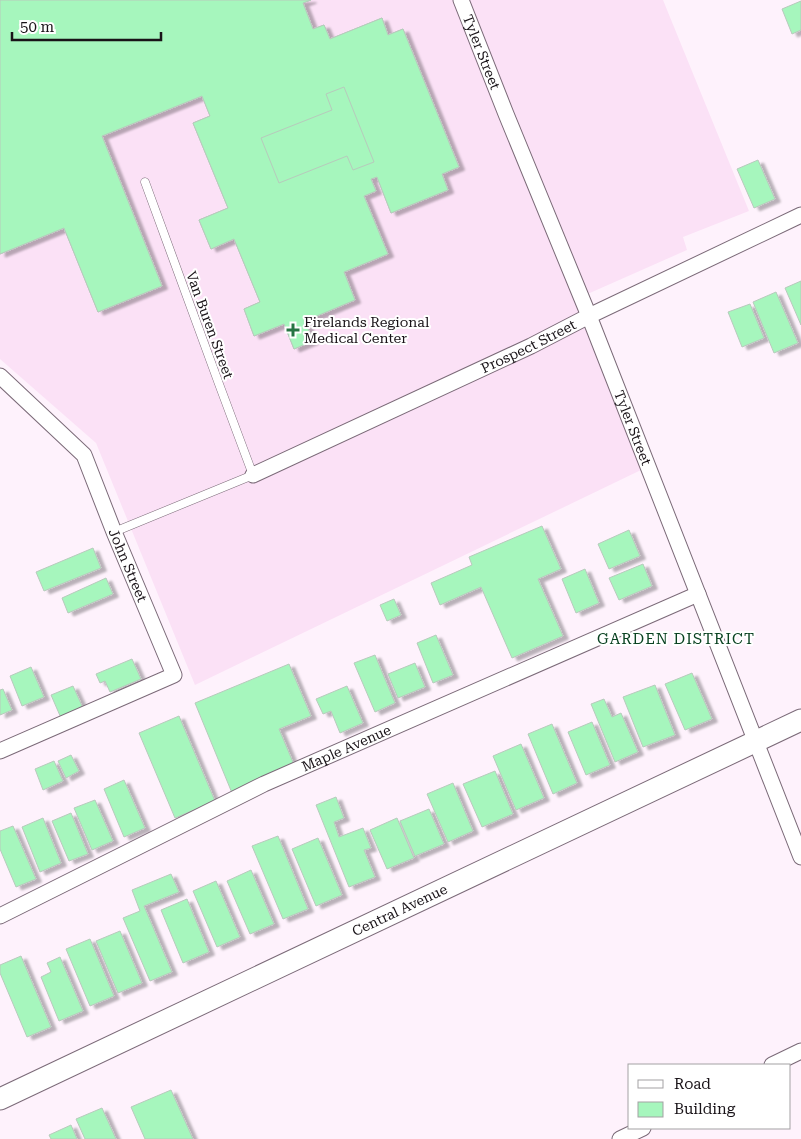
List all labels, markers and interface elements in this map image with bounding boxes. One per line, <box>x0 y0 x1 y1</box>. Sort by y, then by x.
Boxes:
scale bar <box>12 10 161 42</box>
street label: Tyler Street <box>460 12 504 92</box>
text: 50 m <box>20 18 55 36</box>
street label: Van Buren Street <box>183 269 237 381</box>
place label: Firelands Regional Medical Center <box>304 314 430 346</box>
street label: Prospect Street <box>478 316 578 376</box>
marker: Firelands Regional Medical Center <box>286 323 300 337</box>
street label: Tyler Street <box>611 388 655 468</box>
street label: John Street <box>105 526 150 604</box>
district label: GARDEN DISTRICT <box>597 630 755 648</box>
street label: Maple Avenue <box>299 721 394 774</box>
street label: Central Avenue <box>349 880 450 939</box>
legend <box>628 1064 791 1129</box>
text: Road <box>674 1075 711 1093</box>
text: Building <box>674 1100 736 1118</box>

